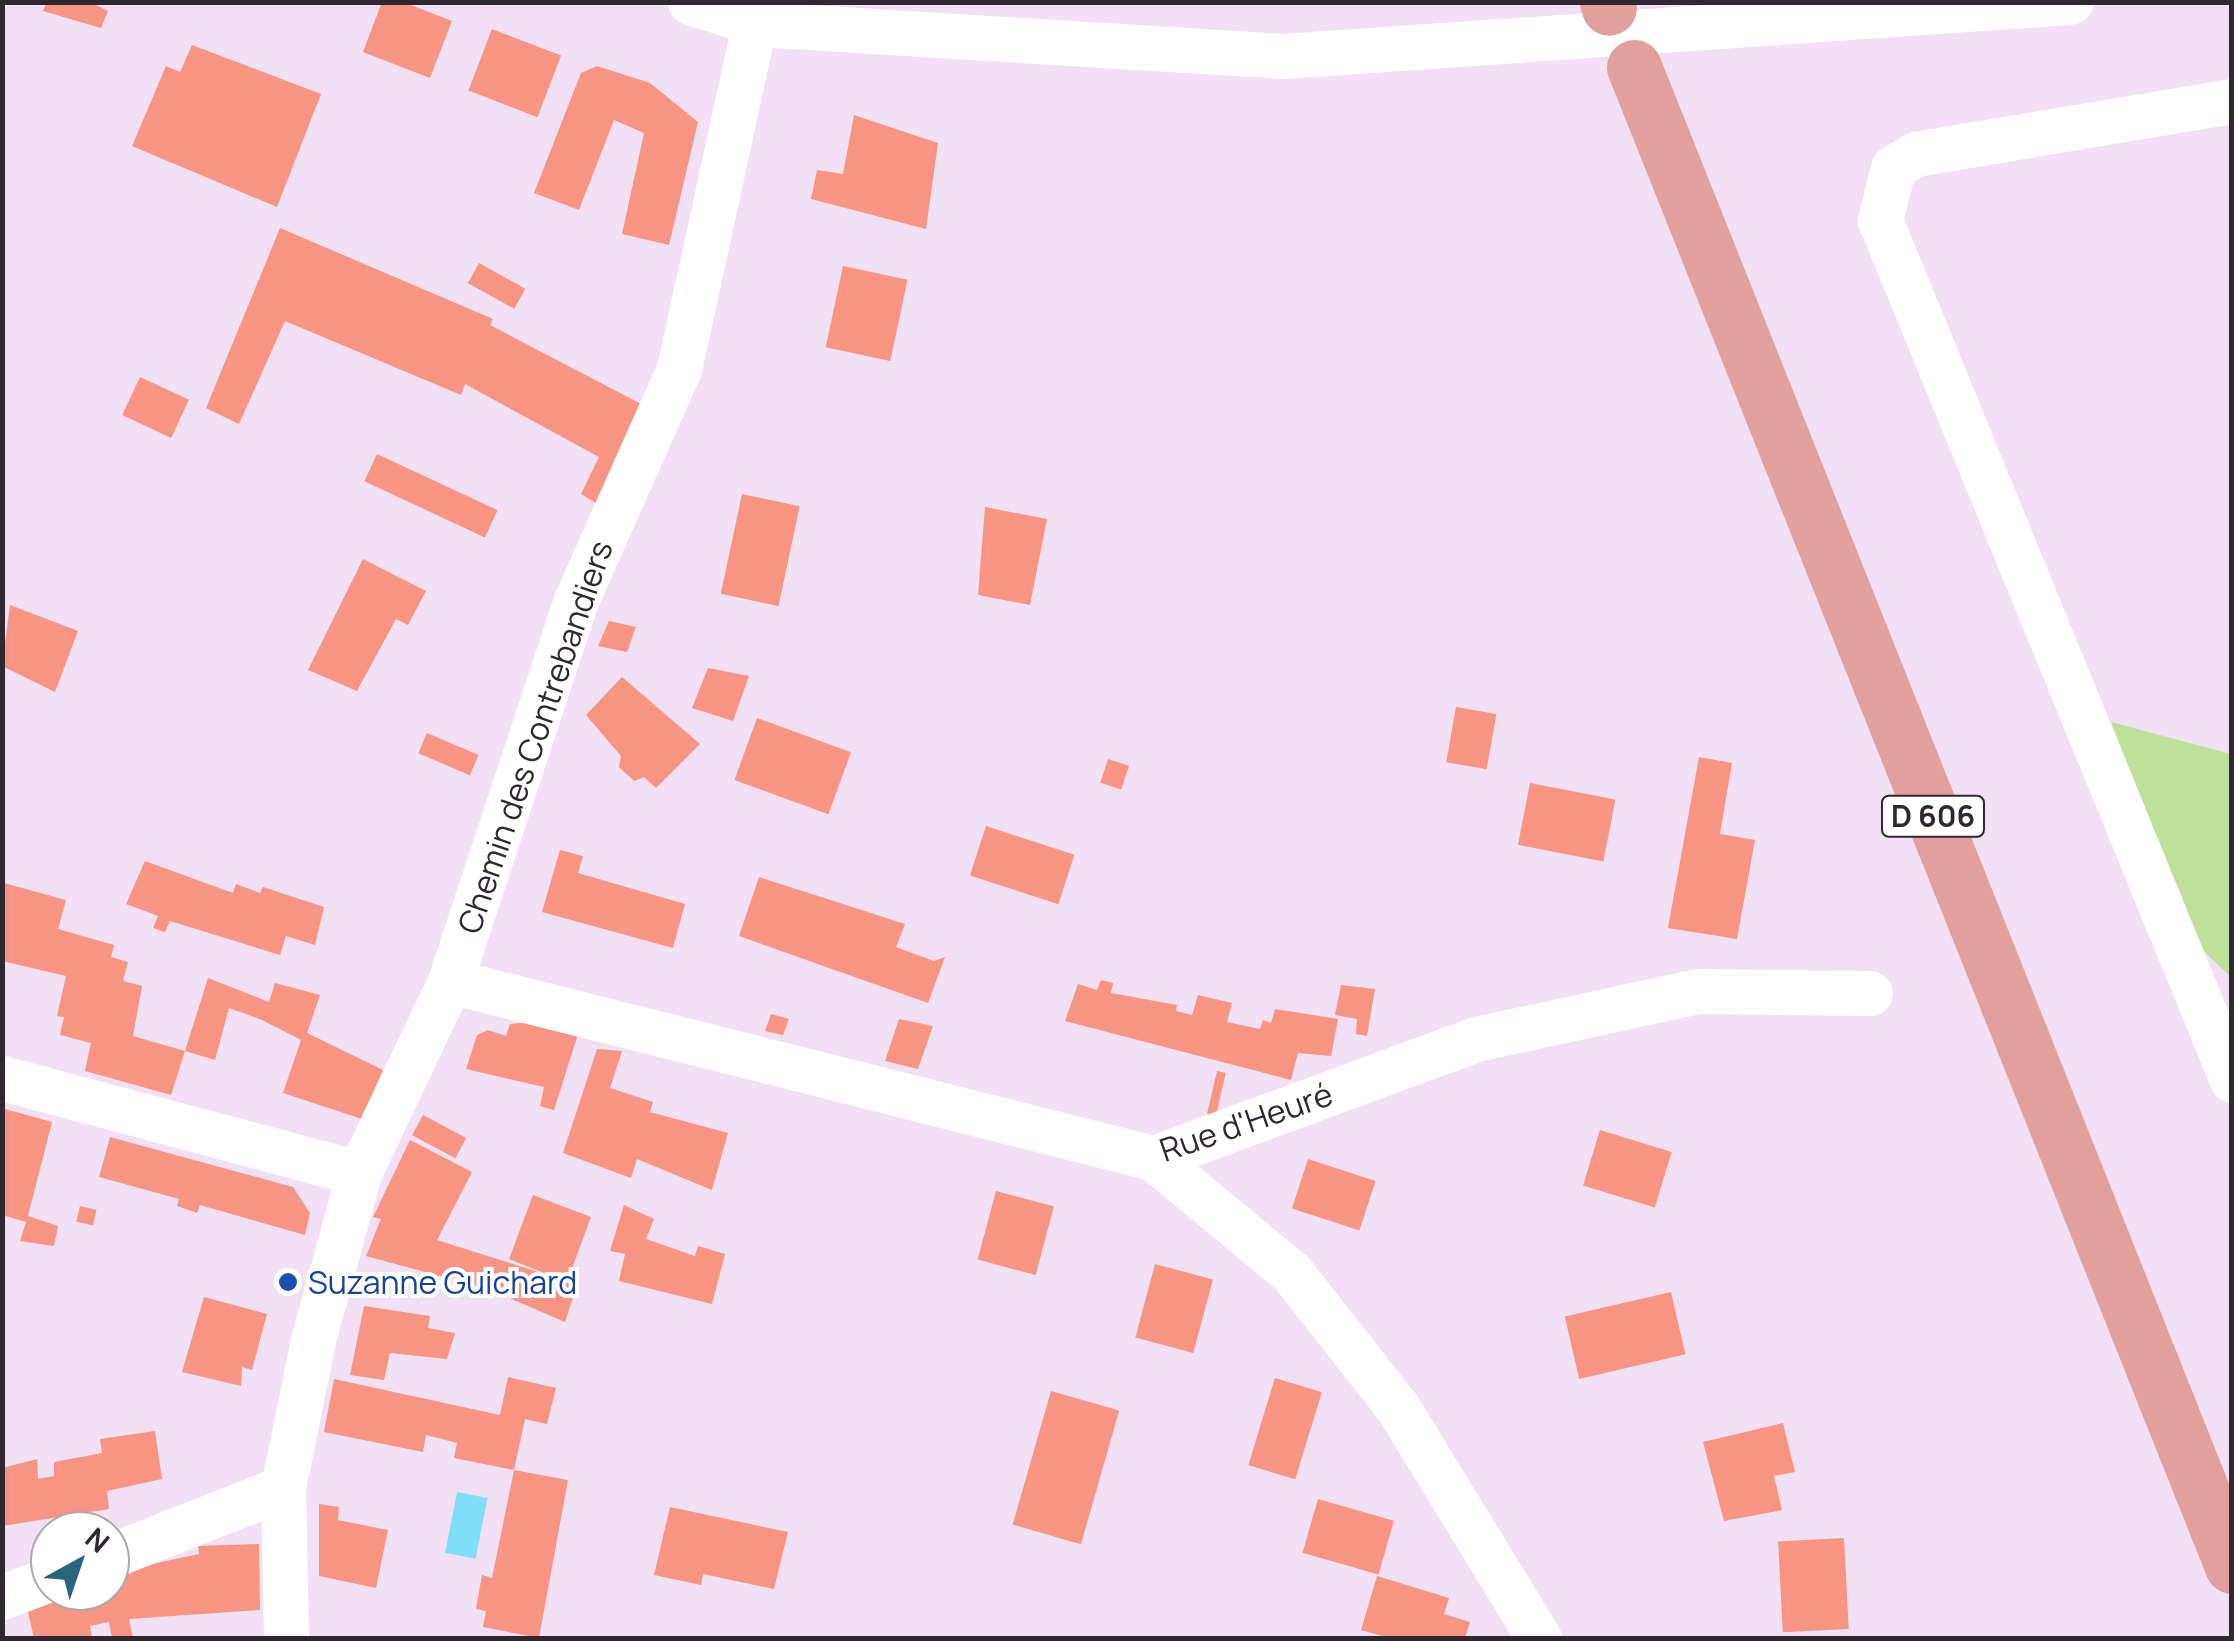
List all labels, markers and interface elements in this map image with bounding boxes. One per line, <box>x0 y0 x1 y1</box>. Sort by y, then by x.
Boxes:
street label: Chemin des Contrebandiers <box>450 535 620 939</box>
road number: D 606 <box>1880 791 1986 841</box>
street label: Rue d'Heuré <box>1155 1075 1337 1169</box>
place label: Suzanne Guichard <box>308 1263 577 1301</box>
marker: Suzanne Guichard <box>277 1271 299 1293</box>
north arrow <box>30 1511 130 1611</box>
text: N <box>78 1519 118 1561</box>

